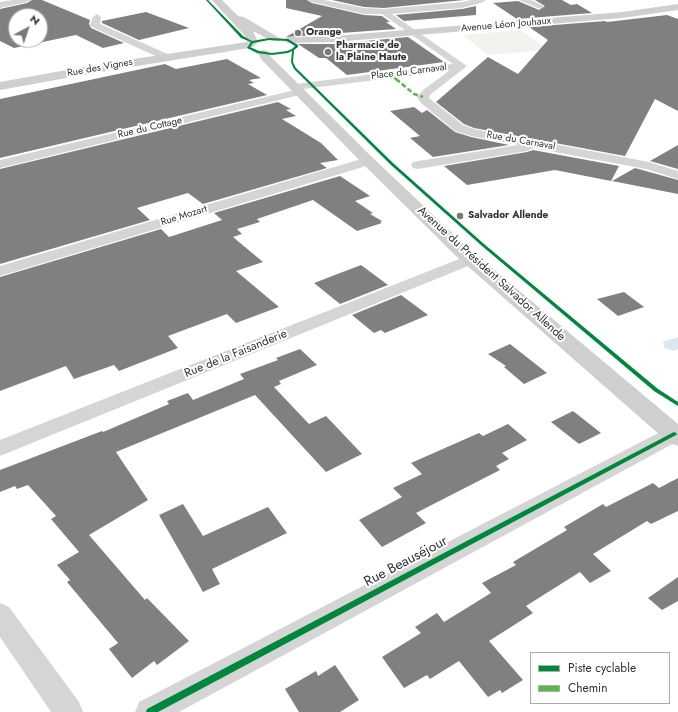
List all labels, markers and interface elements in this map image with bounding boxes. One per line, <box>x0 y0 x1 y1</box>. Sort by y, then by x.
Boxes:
north arrow <box>8 8 48 48</box>
text: N <box>27 11 44 29</box>
street label: Avenue Léon Jouhaux <box>461 15 551 35</box>
place label: Orange <box>306 27 341 39</box>
marker: Orange <box>293 28 303 38</box>
place label: Pharmacie de la Plaine Haute <box>336 40 407 64</box>
marker: Pharmacie de la Plaine Haute <box>323 47 333 57</box>
street label: Rue des Vignes <box>66 56 134 80</box>
street label: Place du Carnaval <box>371 61 447 83</box>
street label: Rue du Cottage <box>117 115 183 141</box>
street label: Rue du Carnaval <box>486 129 556 153</box>
street label: Rue Mozart <box>159 203 209 229</box>
street label: Avenue du Président Salvador Allende <box>414 204 568 344</box>
place label: Salvador Allende <box>468 210 548 222</box>
marker: Salvador Allende <box>455 211 465 221</box>
street label: Rue de la Faisanderie <box>183 327 289 381</box>
street label: Rue Beauséjour <box>362 533 450 591</box>
legend <box>530 652 670 704</box>
text: Piste cyclable <box>568 659 636 677</box>
text: Chemin <box>568 679 607 697</box>

